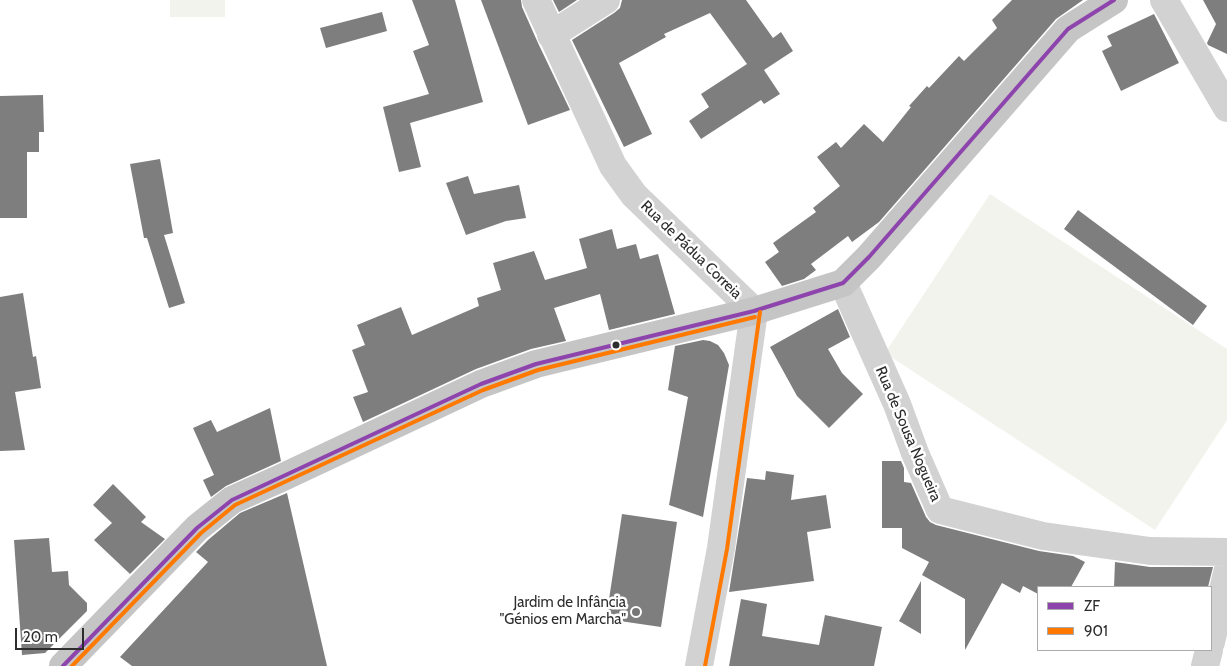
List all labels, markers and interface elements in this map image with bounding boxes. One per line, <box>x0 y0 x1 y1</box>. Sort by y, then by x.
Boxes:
street label: Rua de Pádua Correia <box>637 197 745 303</box>
unlabelled marker <box>611 340 621 350</box>
street label: Rua de Sousa Nogueira <box>871 364 945 504</box>
legend <box>1037 586 1212 651</box>
place label: Jardim de Infância "Génios em Marcha" <box>499 594 626 629</box>
text: ZF <box>1084 597 1100 615</box>
marker: Jardim de Infância "Génios em Marcha" <box>630 606 642 618</box>
scale bar <box>18 618 86 650</box>
text: 901 <box>1084 622 1108 640</box>
text: 20 m <box>23 628 58 646</box>

